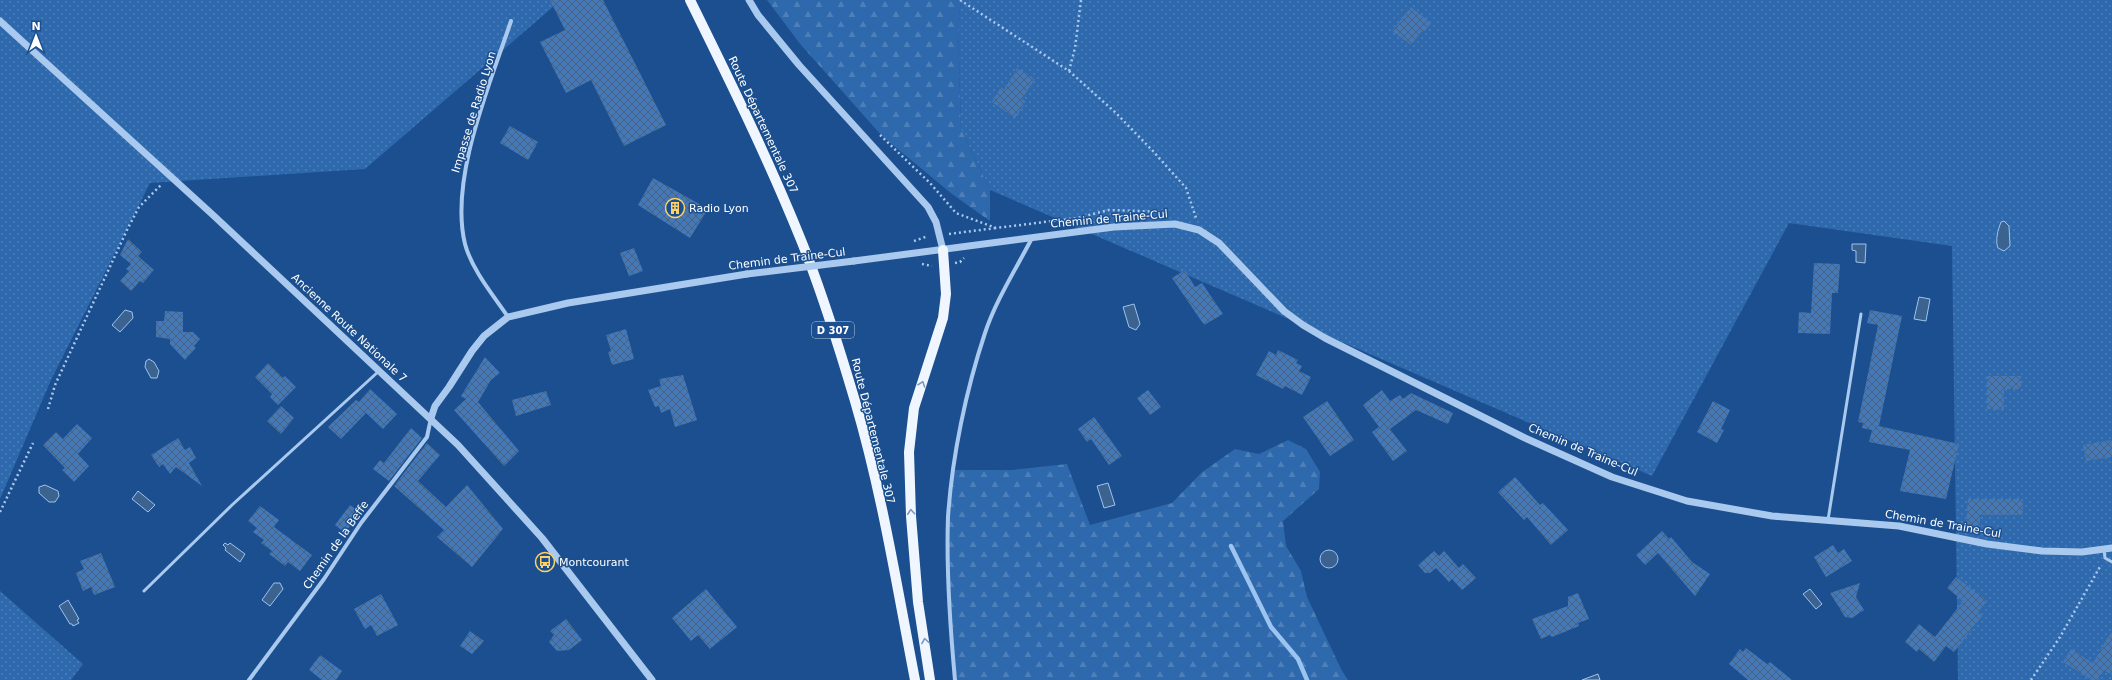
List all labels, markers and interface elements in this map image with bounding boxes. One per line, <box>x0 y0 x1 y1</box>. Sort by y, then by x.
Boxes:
north arrow <box>16 16 56 56</box>
text: N <box>31 20 41 33</box>
street label: Impasse de Radio Lyon <box>449 50 499 174</box>
street label: Route Départementale 307 <box>725 54 801 196</box>
building icon: Radio Lyon <box>664 197 686 219</box>
place label: Radio Lyon <box>689 202 749 215</box>
street label: Chemin de Traine-Cul <box>1050 207 1168 231</box>
street label: Chemin de Traine-Cul <box>728 245 846 273</box>
street label: Ancienne Route Nationale 7 <box>289 271 409 385</box>
road number: D 307 <box>812 322 854 338</box>
street label: Route Départementale 307 <box>849 357 897 505</box>
one-way arrow <box>917 380 925 387</box>
street label: Chemin de Traine-Cul <box>1526 421 1640 479</box>
street label: Chemin de la Beffe <box>301 498 372 592</box>
street label: Chemin de Traine-Cul <box>1884 507 2002 541</box>
one-way arrow <box>906 509 915 515</box>
bus stop icon: Montcourant <box>534 551 556 573</box>
place label: Montcourant <box>559 556 629 569</box>
one-way arrow <box>921 638 930 644</box>

